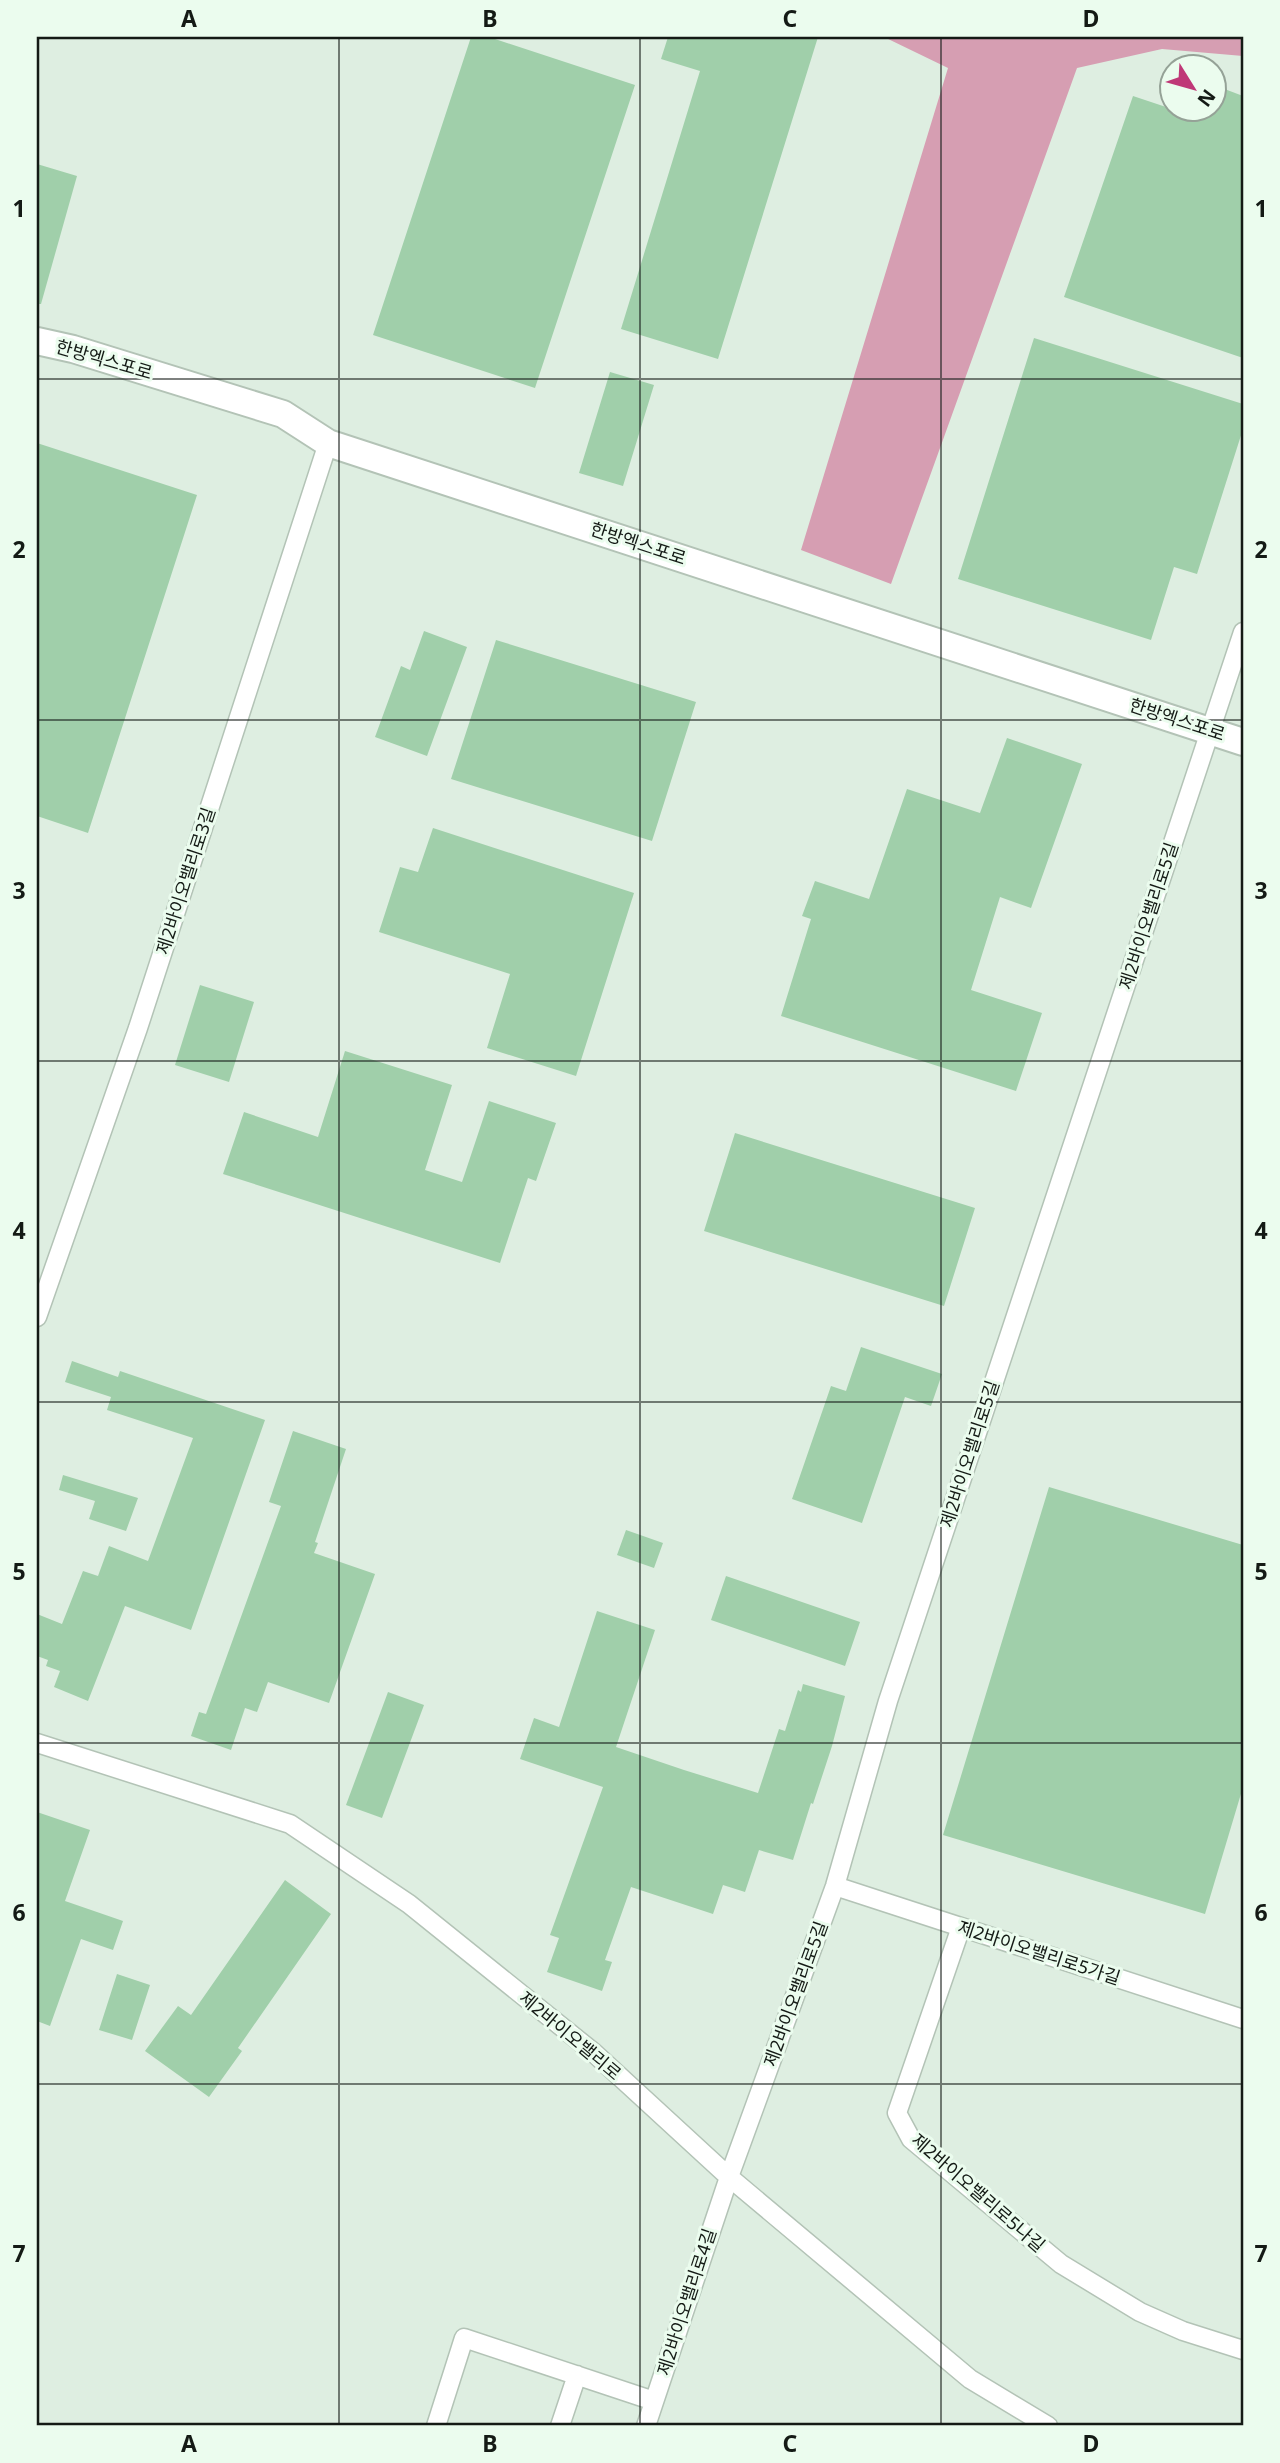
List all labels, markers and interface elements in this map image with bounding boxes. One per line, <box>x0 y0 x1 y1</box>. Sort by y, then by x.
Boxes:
text: A <box>181 2 197 34</box>
text: B <box>482 2 498 34</box>
text: C <box>783 2 798 34</box>
text: D <box>1083 2 1099 34</box>
north arrow <box>1158 52 1228 122</box>
text: N <box>1192 84 1222 112</box>
text: 1 <box>12 192 26 224</box>
text: 1 <box>1254 192 1268 224</box>
street label: 한방엑스포로 <box>53 334 155 384</box>
street label: 한방엑스포로 <box>587 516 689 570</box>
text: 2 <box>12 533 26 565</box>
text: 2 <box>1254 533 1268 565</box>
street label: 한방엑스포로 <box>1126 692 1228 746</box>
street label: 제2바이오밸리로3길 <box>150 804 220 957</box>
street label: 제2바이오밸리로5길 <box>1113 839 1183 992</box>
text: 3 <box>12 874 26 906</box>
text: 3 <box>1254 874 1268 906</box>
text: 4 <box>12 1214 26 1246</box>
text: 4 <box>1254 1214 1268 1246</box>
street label: 제2바이오밸리로5길 <box>934 1377 1004 1530</box>
text: 5 <box>12 1555 26 1587</box>
text: 5 <box>1254 1555 1268 1587</box>
text: 6 <box>12 1896 26 1928</box>
text: 6 <box>1254 1896 1268 1928</box>
street label: 제2바이오밸리로5가길 <box>955 1914 1124 1990</box>
street label: 제2바이오밸리로5길 <box>758 1918 833 2070</box>
street label: 제2바이오밸리로 <box>515 1985 627 2085</box>
street label: 제2바이오밸리로5나길 <box>907 2128 1051 2257</box>
street label: 제2바이오밸리로4길 <box>651 2225 721 2378</box>
text: 7 <box>12 2237 26 2269</box>
text: 7 <box>1254 2237 1268 2269</box>
text: A <box>181 2427 197 2459</box>
text: B <box>482 2427 498 2459</box>
text: C <box>783 2427 798 2459</box>
text: D <box>1083 2427 1099 2459</box>

